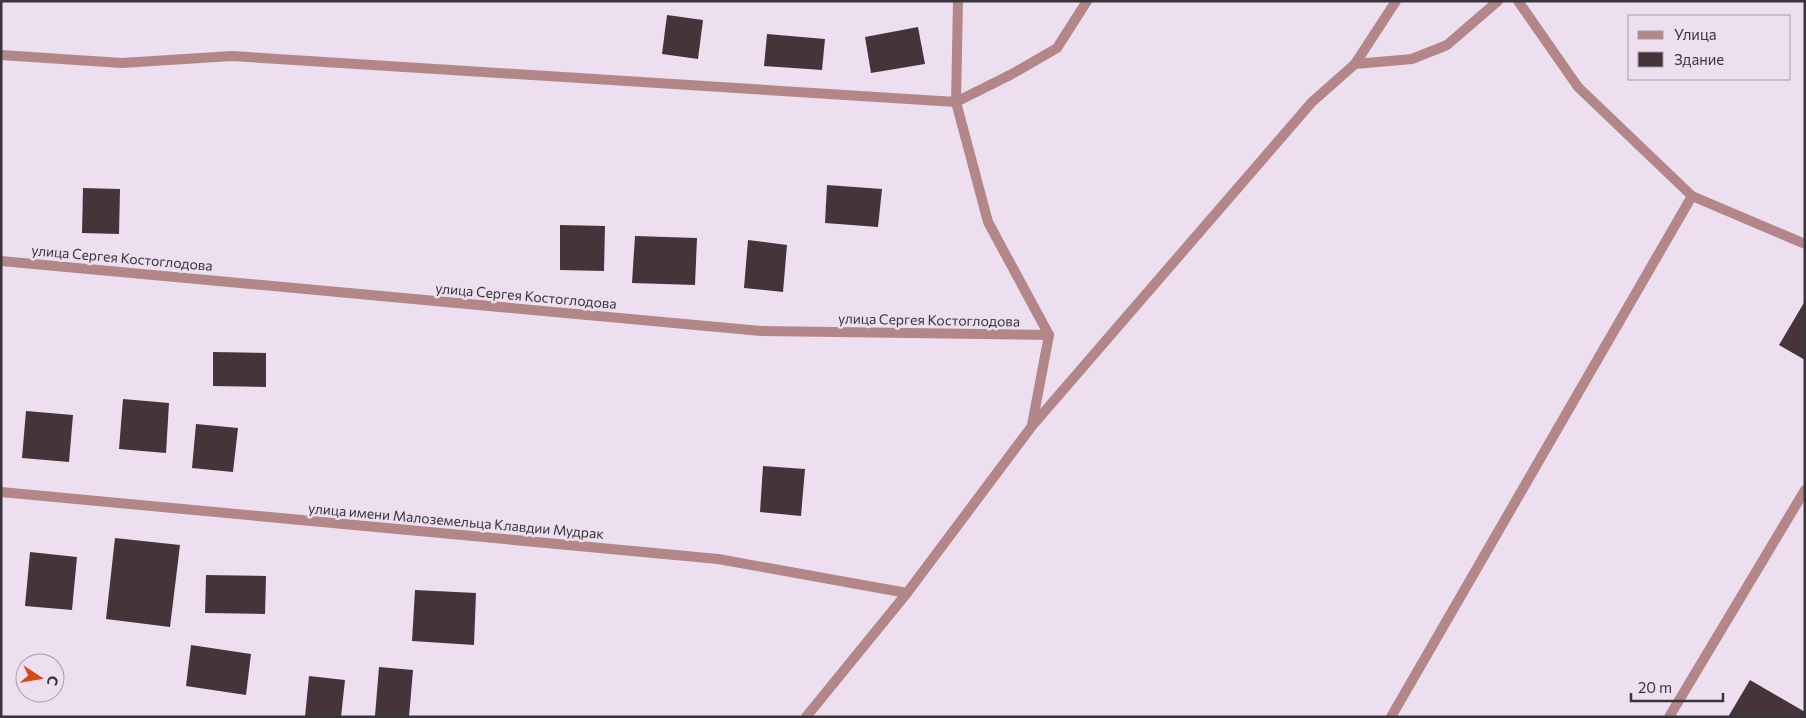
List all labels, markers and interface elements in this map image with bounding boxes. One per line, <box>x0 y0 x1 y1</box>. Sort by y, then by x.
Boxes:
legend <box>1628 15 1791 80</box>
text: Улица <box>1674 25 1716 43</box>
text: Здание <box>1674 50 1724 68</box>
street label: улица Сергея Костоглодова <box>31 241 213 274</box>
street label: улица Сергея Костоглодова <box>435 279 617 312</box>
street label: улица Сергея Костоглодова <box>838 309 1020 330</box>
street label: улица имени Малоземельца Клавдии Мудрак <box>307 499 605 542</box>
north arrow <box>15 653 65 703</box>
scale bar <box>1631 670 1724 702</box>
text: С <box>44 674 63 687</box>
text: 20 m <box>1638 678 1672 696</box>

